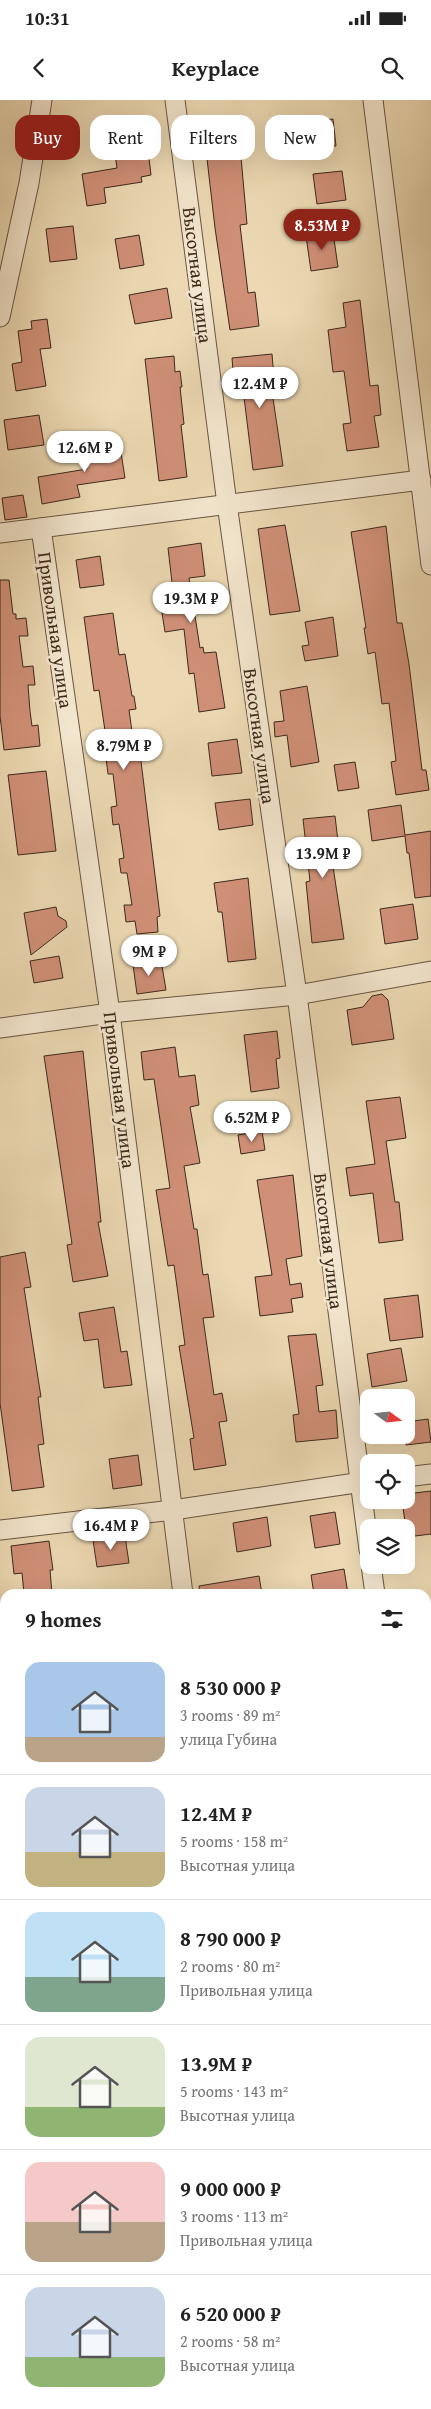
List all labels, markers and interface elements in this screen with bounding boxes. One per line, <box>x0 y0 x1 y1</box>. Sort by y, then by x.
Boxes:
text: 10:31 <box>25 4 70 32</box>
text: Keyplace <box>172 52 259 84</box>
icon: back <box>25 54 53 82</box>
icon: search <box>378 54 406 82</box>
chip: Buy <box>15 115 80 160</box>
chip: Rent <box>90 115 161 160</box>
chip: Filters <box>171 115 255 160</box>
chip: New <box>265 115 334 160</box>
street label: Высотная улица <box>176 206 220 344</box>
pin: 8.53M ₽ <box>276 208 368 251</box>
text: 8.53M ₽ <box>295 213 349 237</box>
pin: 12.4M ₽ <box>214 366 306 409</box>
text: 12.4M ₽ <box>233 371 287 395</box>
pin: 12.6M ₽ <box>39 430 131 473</box>
text: 12.6M ₽ <box>58 435 112 459</box>
street label: Привольная улица <box>31 550 81 710</box>
pin: 19.3M ₽ <box>145 582 237 624</box>
text: 19.3M ₽ <box>164 586 218 610</box>
street label: Высотная улица <box>237 666 283 806</box>
pin: 8.79M ₽ <box>78 728 170 771</box>
text: 8.79M ₽ <box>97 733 151 757</box>
pin: 13.9M ₽ <box>277 836 369 879</box>
text: 13.9M ₽ <box>296 841 350 865</box>
pin: 9M ₽ <box>119 934 179 977</box>
text: 9M ₽ <box>132 939 166 963</box>
street label: Привольная улица <box>97 1010 143 1170</box>
pin: 6.52M ₽ <box>206 1100 298 1143</box>
text: 6.52M ₽ <box>225 1105 279 1129</box>
street label: Высотная улица <box>307 1172 351 1310</box>
north arrow <box>360 1389 415 1444</box>
map controls <box>360 1389 415 1574</box>
button: locate <box>360 1454 415 1509</box>
pin: 16.4M ₽ <box>65 1508 157 1551</box>
text: 16.4M ₽ <box>84 1513 138 1537</box>
button: layers <box>360 1519 415 1574</box>
text: 9 homes <box>25 1604 101 1635</box>
icon: filters <box>378 1605 406 1633</box>
text: 8 530 000 ₽ <box>180 1672 281 1703</box>
icon: home <box>65 1682 125 1742</box>
text: 3 rooms · 89 m² <box>180 1703 280 1727</box>
text: улица Губина <box>180 1727 277 1751</box>
text: 12.4M ₽ <box>180 1798 252 1829</box>
icon: home <box>65 1807 125 1867</box>
text: 5 rooms · 158 m² <box>180 1829 288 1853</box>
text: Высотная улица <box>180 1853 295 1877</box>
text: 8 790 000 ₽ <box>180 1923 281 1954</box>
icon: home <box>65 1932 125 1992</box>
text: 2 rooms · 80 m² <box>180 1954 280 1978</box>
text: Привольная улица <box>180 1978 313 2002</box>
text: 13.9M ₽ <box>180 2048 252 2079</box>
icon: home <box>65 2057 125 2117</box>
text: 5 rooms · 143 m² <box>180 2079 288 2103</box>
text: Высотная улица <box>180 2103 295 2127</box>
text: 9 000 000 ₽ <box>180 2173 281 2204</box>
icon: home <box>65 2182 125 2242</box>
text: 3 rooms · 113 m² <box>180 2204 288 2228</box>
text: Привольная улица <box>180 2228 313 2252</box>
text: 6 520 000 ₽ <box>180 2298 281 2329</box>
icon: home <box>65 2307 125 2367</box>
text: 2 rooms · 58 m² <box>180 2329 280 2353</box>
text: Высотная улица <box>180 2353 295 2377</box>

